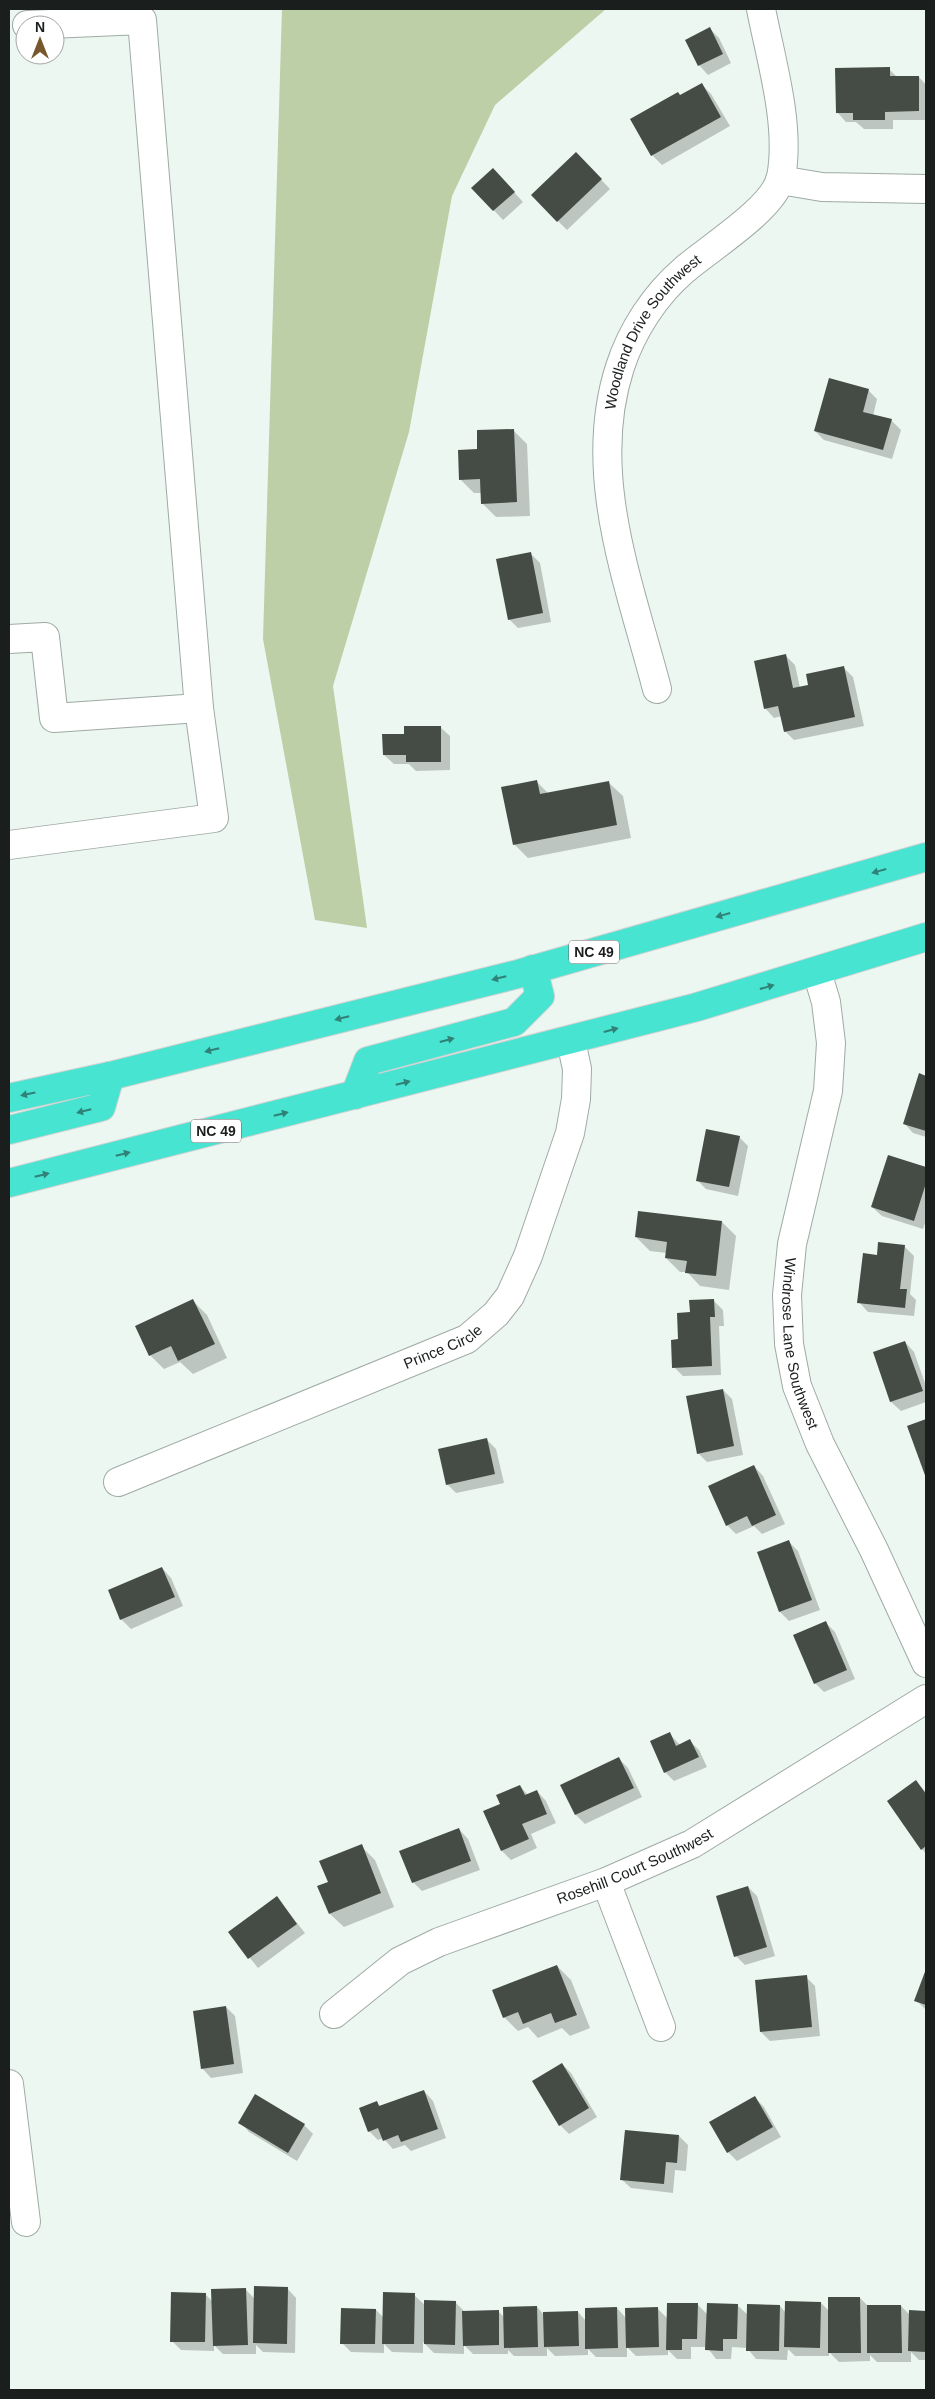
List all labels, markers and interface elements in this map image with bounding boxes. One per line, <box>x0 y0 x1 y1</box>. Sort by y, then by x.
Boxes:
north arrow <box>15 15 65 65</box>
text: N <box>35 19 45 35</box>
street label: Woodland Drive Southwest <box>601 250 705 411</box>
one-way arrow <box>872 867 887 875</box>
one-way arrow <box>716 911 731 919</box>
road number: NC 49 <box>569 940 619 964</box>
one-way arrow <box>492 974 507 982</box>
one-way arrow <box>760 982 775 990</box>
one-way arrow <box>334 1014 349 1022</box>
one-way arrow <box>603 1026 618 1034</box>
one-way arrow <box>440 1036 455 1044</box>
one-way arrow <box>204 1046 219 1054</box>
one-way arrow <box>395 1079 410 1087</box>
one-way arrow <box>21 1090 36 1098</box>
one-way arrow <box>77 1107 92 1115</box>
one-way arrow <box>273 1110 288 1118</box>
road number: NC 49 <box>191 1120 241 1142</box>
one-way arrow <box>116 1150 131 1158</box>
one-way arrow <box>35 1171 50 1179</box>
street label: Windrose Lane Southwest <box>779 1257 823 1432</box>
street label: Prince Circle <box>401 1321 485 1372</box>
street label: Rosehill Court Southwest <box>554 1824 716 1907</box>

